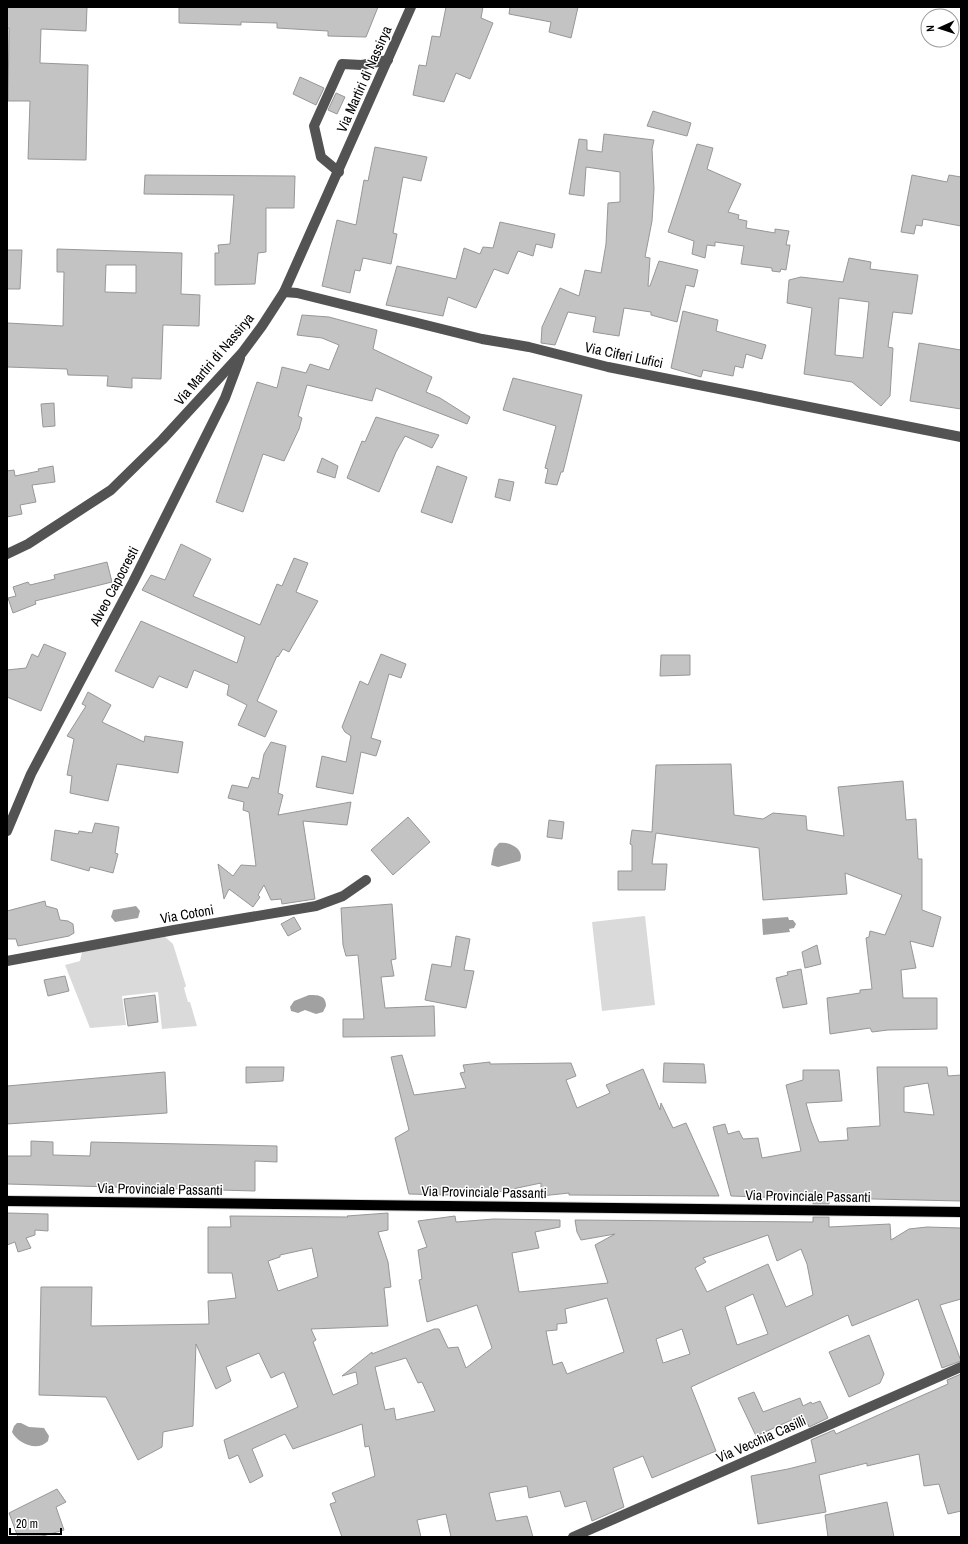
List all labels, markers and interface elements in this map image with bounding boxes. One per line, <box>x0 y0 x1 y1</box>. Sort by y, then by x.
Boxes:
north arrow <box>920 8 960 48</box>
street label: Via Martiri di Nassirya <box>332 22 396 135</box>
text: N <box>923 25 937 32</box>
street label: Via Martiri di Nassirya <box>170 309 258 409</box>
street label: Via Ciferi Lufici <box>583 338 665 372</box>
street label: Alveo Capocresti <box>85 543 142 630</box>
street label: Via Cotoni <box>159 900 215 928</box>
street label: Via Provinciale Passanti <box>97 1179 223 1199</box>
street label: Via Provinciale Passanti <box>421 1182 547 1202</box>
street label: Via Provinciale Passanti <box>745 1186 871 1206</box>
street label: Via Vecchia Casilli <box>713 1411 809 1467</box>
scale bar <box>10 1510 61 1536</box>
text: 20 m <box>16 1516 38 1532</box>

